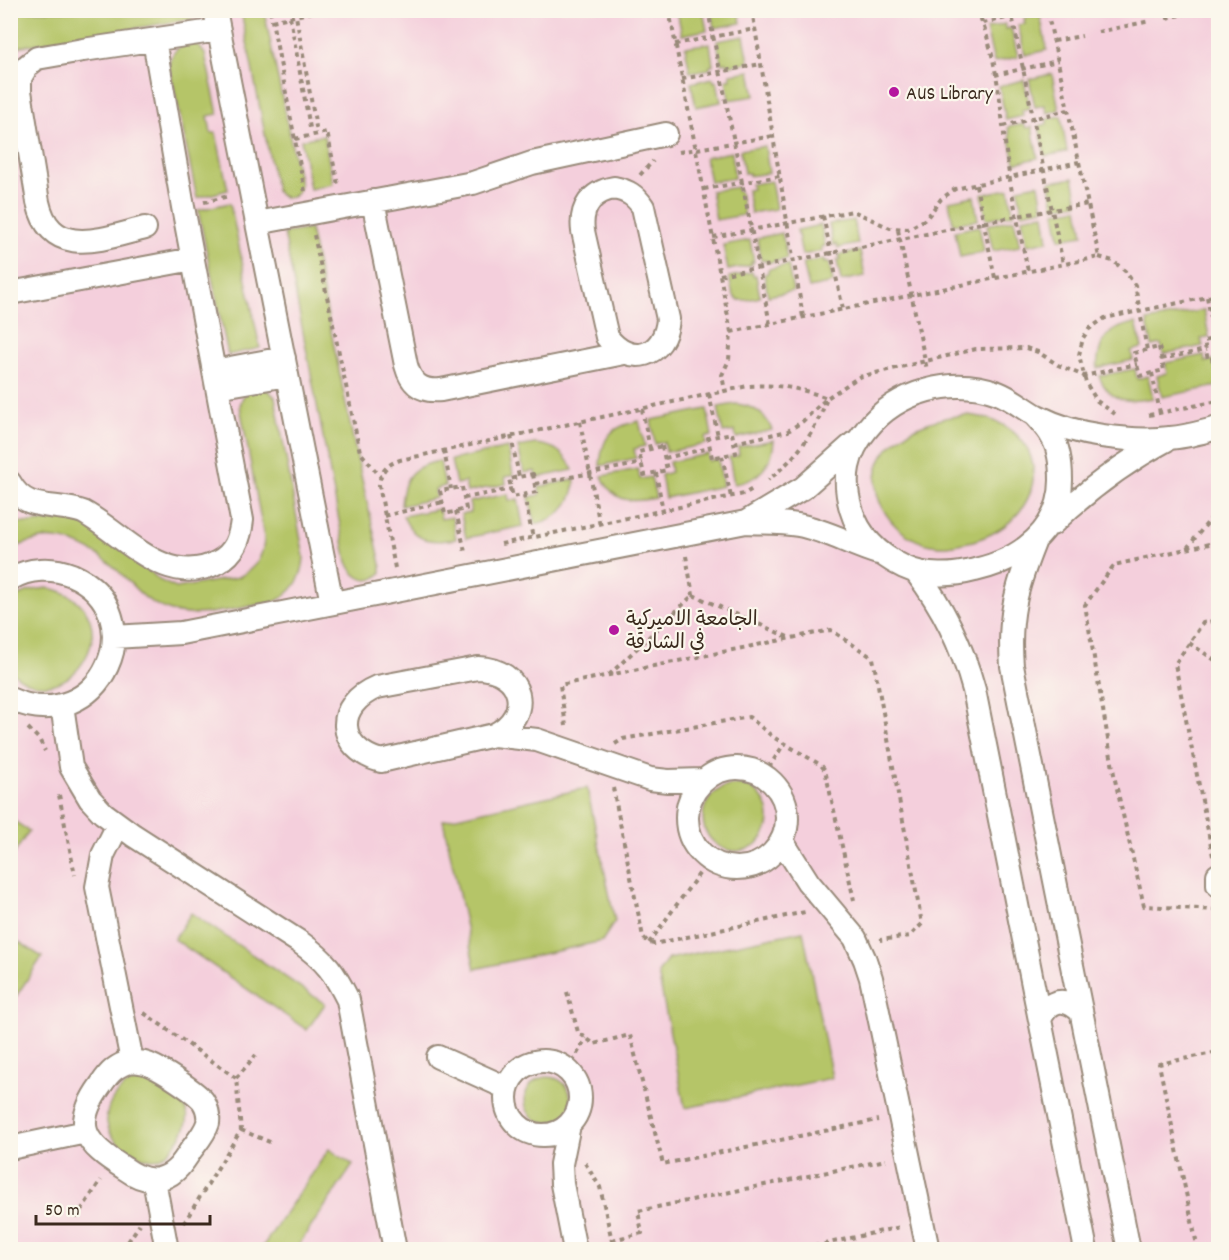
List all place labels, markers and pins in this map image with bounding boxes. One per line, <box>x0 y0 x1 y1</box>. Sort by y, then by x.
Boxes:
place label: AUS Library <box>906 81 994 109</box>
marker: AUS Library <box>887 85 901 99</box>
place label: الجامعة الاميركية في الشارقة <box>626 607 758 658</box>
marker: الجامعة الاميركية في الشارقة <box>607 623 621 637</box>

